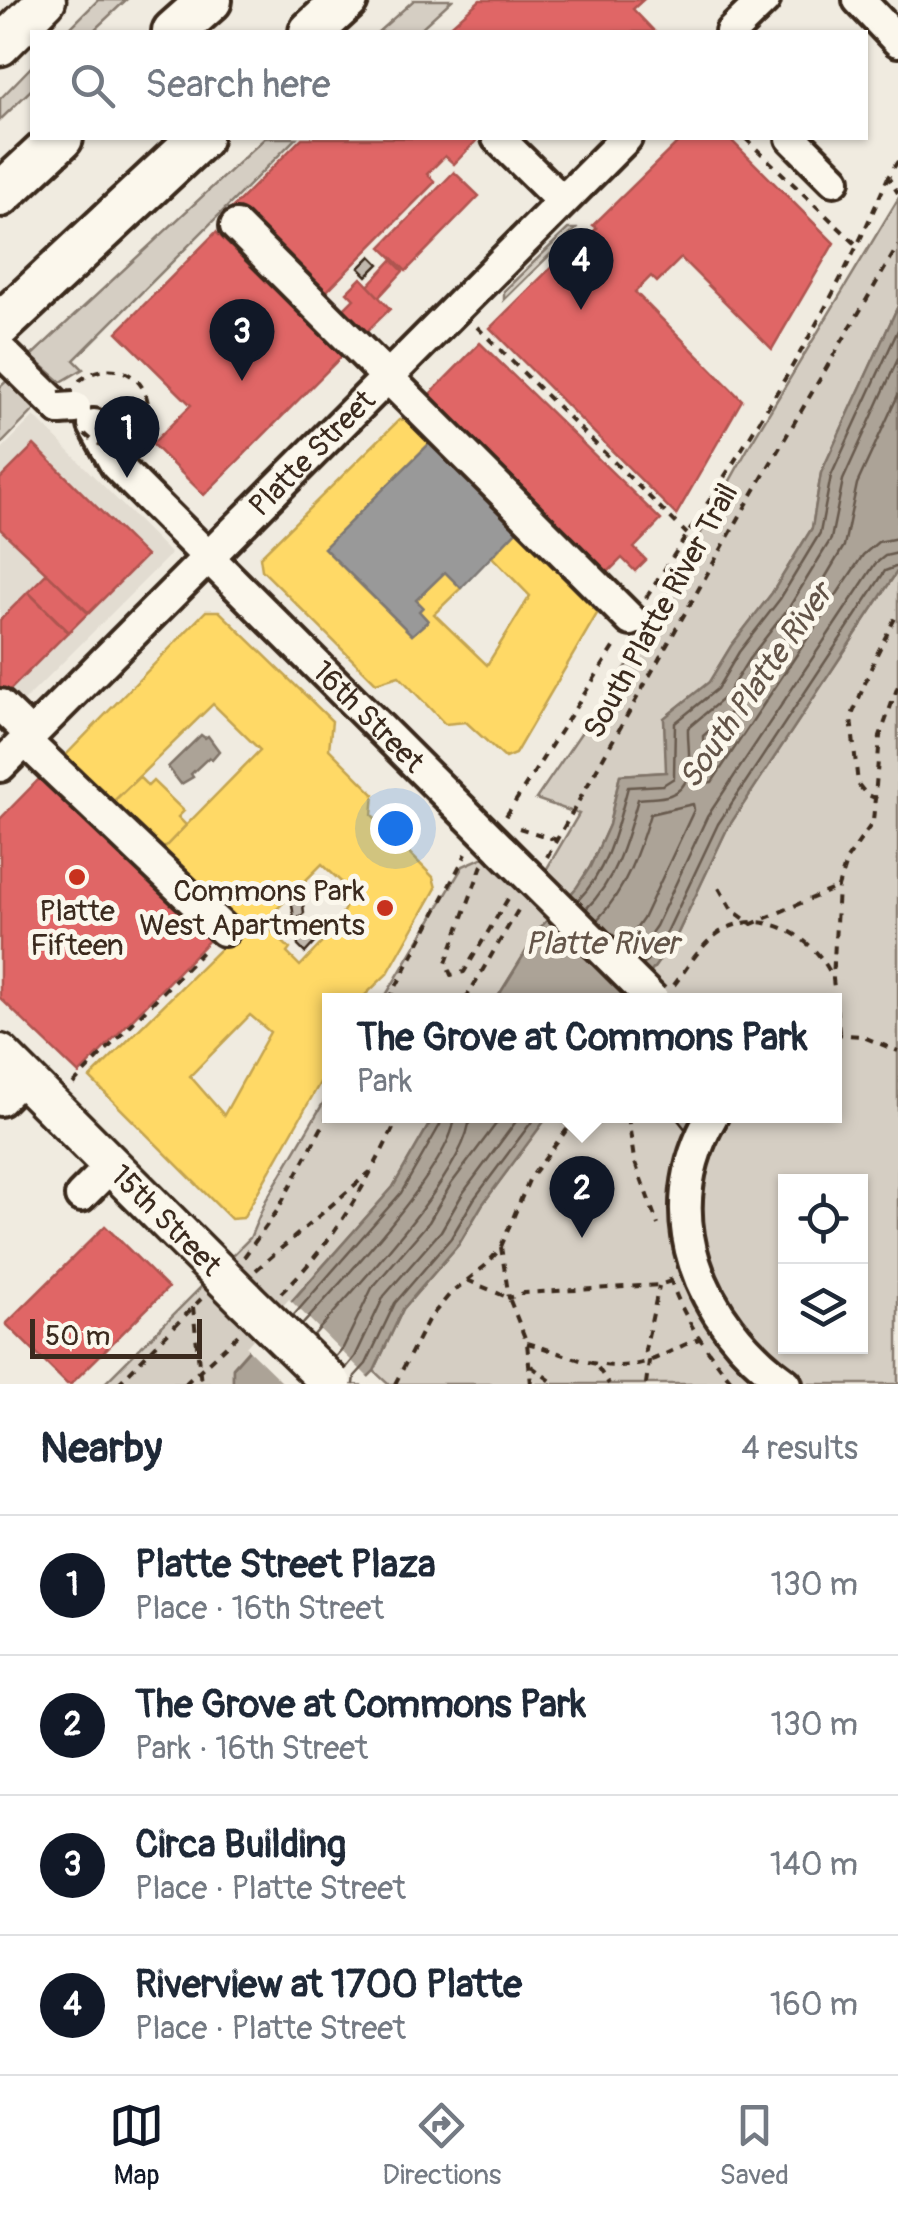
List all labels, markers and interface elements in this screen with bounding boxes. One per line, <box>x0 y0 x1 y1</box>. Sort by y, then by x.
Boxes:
search box <box>30 30 868 140</box>
icon: search <box>65 58 120 113</box>
text: Search here <box>145 61 331 109</box>
pin: 4 <box>548 228 614 310</box>
pin: 3 <box>210 298 274 381</box>
street label: Platte Street <box>241 381 384 524</box>
pin: 1 <box>94 396 160 478</box>
street label: South Platte River Trail <box>576 477 746 745</box>
water label: South Platte River <box>670 573 844 796</box>
street label: 16th Street <box>305 653 433 781</box>
your location <box>370 803 421 854</box>
marker: Platte Fifteen <box>66 866 88 888</box>
place label: Commons Park West Apartments <box>139 873 365 944</box>
place label: Platte Fifteen <box>30 893 124 964</box>
marker: Commons Park West Apartments <box>374 897 396 919</box>
water label: Platte River <box>525 924 683 964</box>
popup <box>322 993 842 1123</box>
text: The Grove at Commons Park <box>356 1014 808 1062</box>
text: Park <box>356 1062 412 1102</box>
pin: 2 <box>550 1156 614 1238</box>
street label: 15th Street <box>103 1157 230 1284</box>
map controls <box>778 1174 868 1354</box>
button: locate <box>778 1174 868 1264</box>
button: layers <box>778 1264 868 1354</box>
scale bar <box>30 1314 202 1358</box>
text: 50 m <box>45 1319 110 1354</box>
text: Nearby <box>40 1423 162 1475</box>
text: 4 results <box>741 1429 858 1469</box>
text: Platte Street Plaza <box>135 1541 436 1589</box>
text: 1 <box>66 1565 79 1605</box>
text: 130 m <box>770 1565 858 1605</box>
text: Place · 16th Street <box>135 1589 384 1629</box>
text: The Grove at Commons Park <box>135 1681 586 1729</box>
text: 2 <box>64 1705 81 1745</box>
text: 130 m <box>770 1705 858 1745</box>
text: Park · 16th Street <box>135 1729 368 1769</box>
text: Circa Building <box>135 1821 346 1869</box>
text: 3 <box>64 1845 81 1885</box>
text: 140 m <box>770 1845 858 1885</box>
text: Place · Platte Street <box>135 1869 406 1909</box>
text: Riverview at 1700 Platte <box>135 1961 522 2009</box>
text: 4 <box>63 1985 82 2025</box>
text: 160 m <box>770 1985 858 2025</box>
text: Place · Platte Street <box>135 2009 406 2049</box>
tab: Map <box>109 2098 164 2193</box>
tab: Directions <box>382 2098 501 2193</box>
tab: Saved <box>719 2098 789 2193</box>

